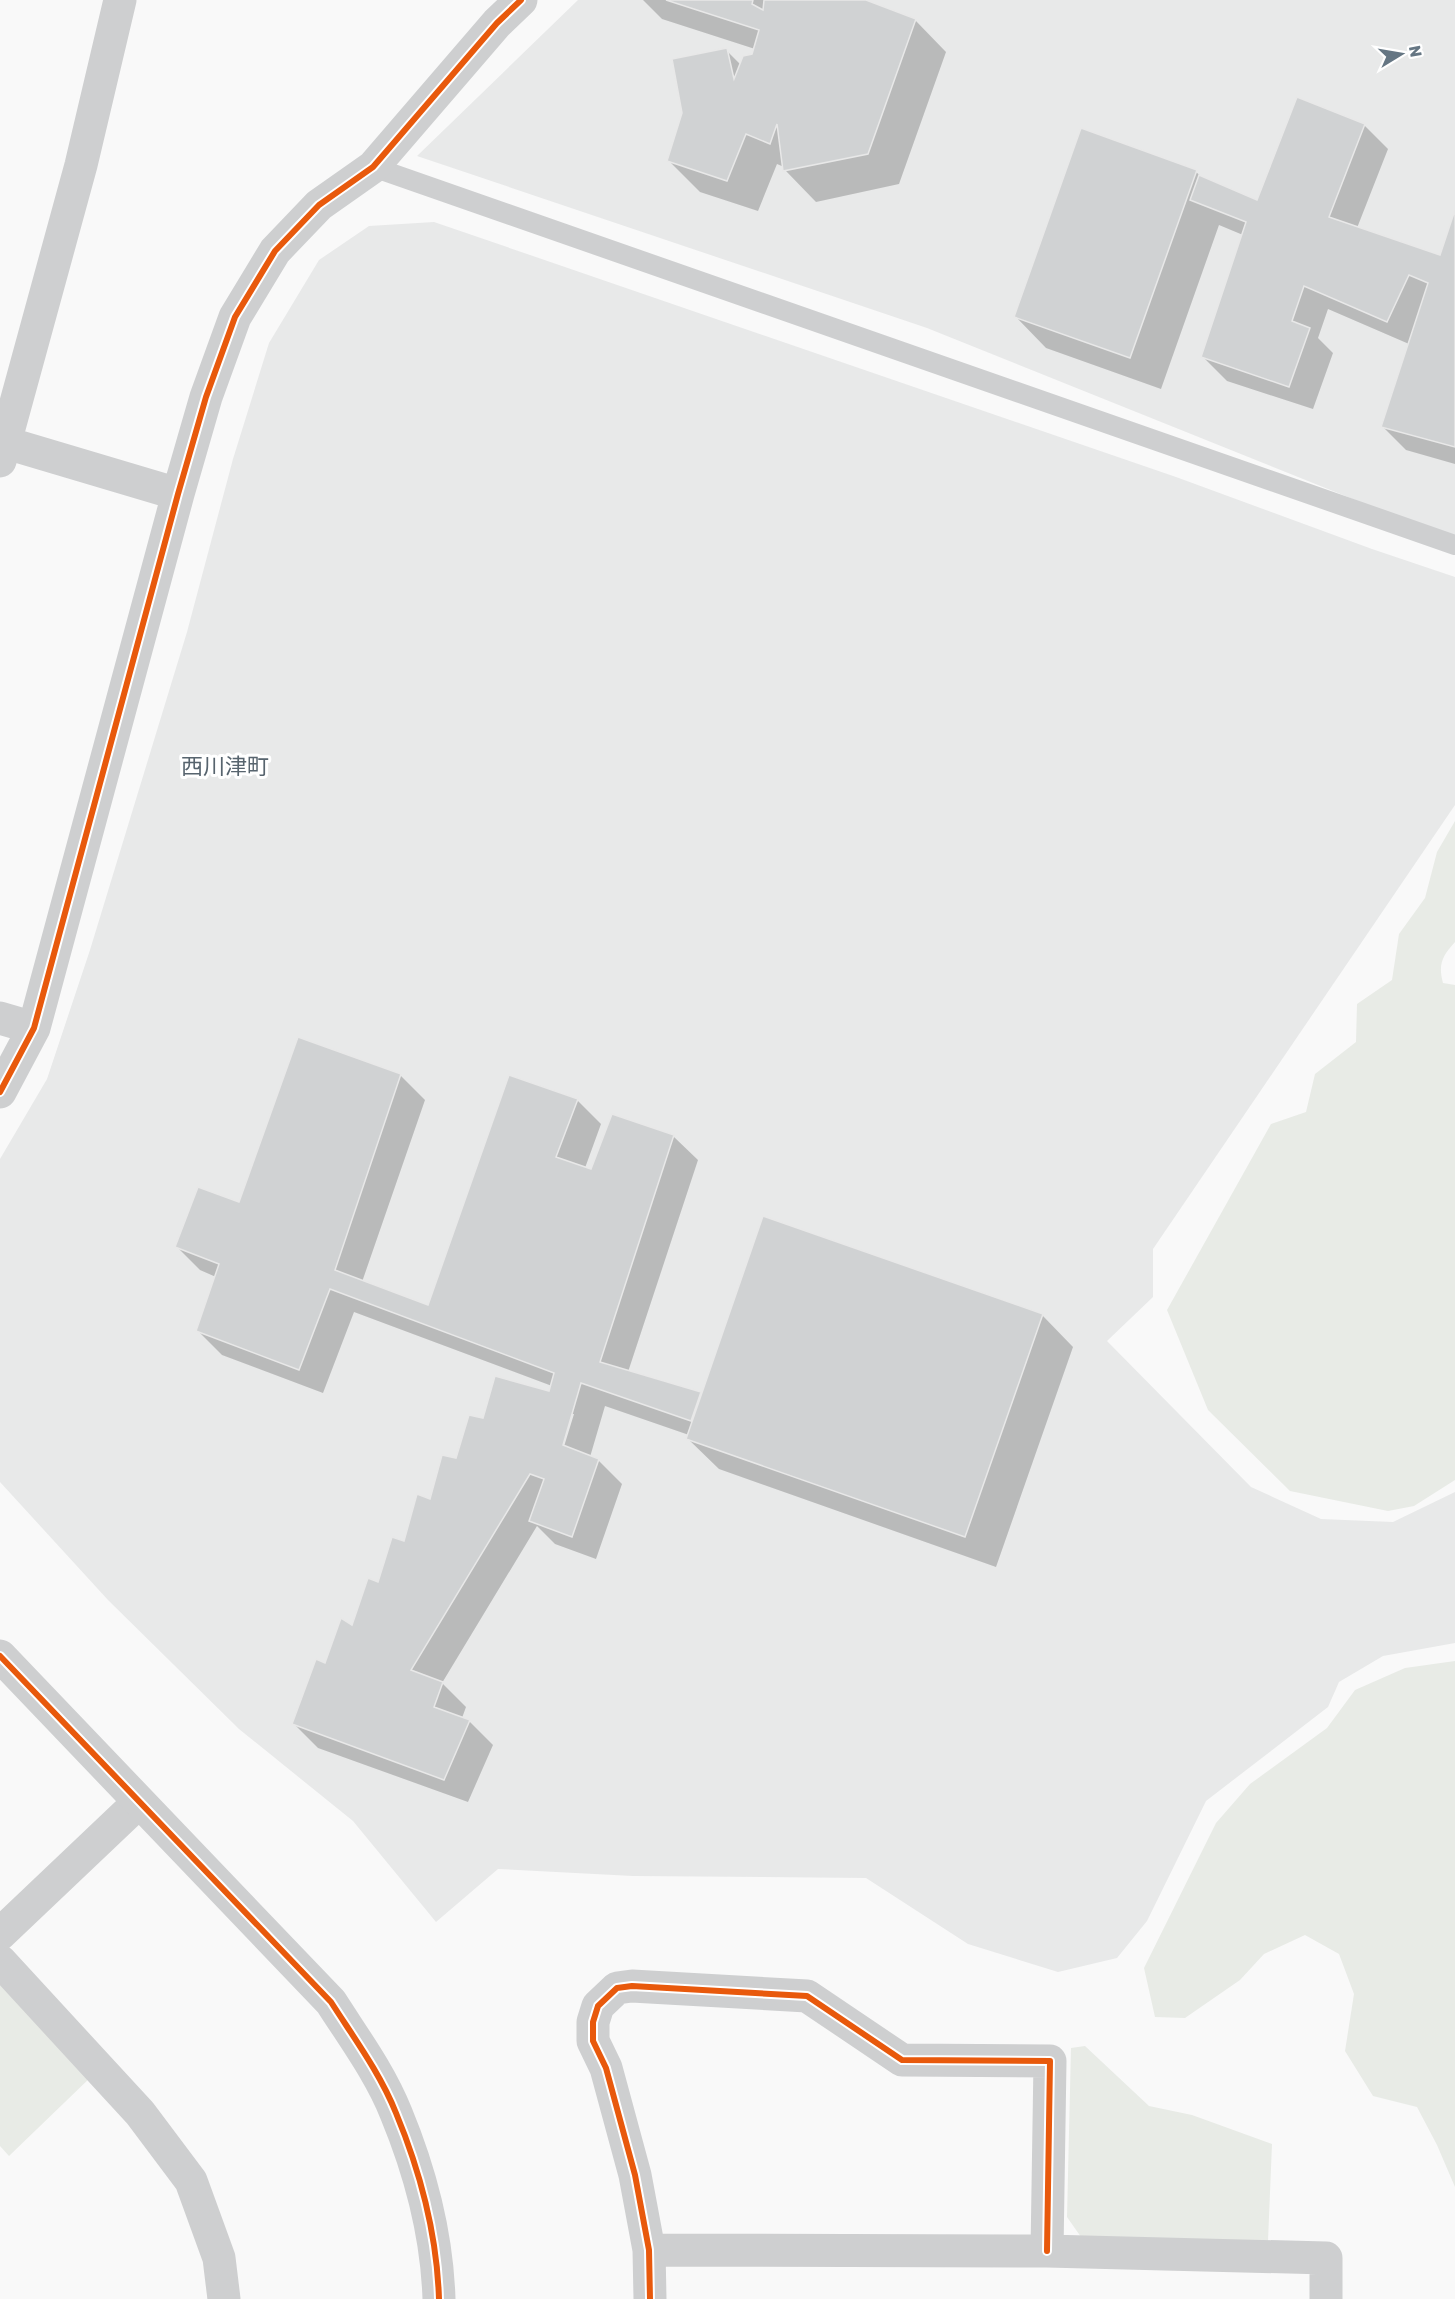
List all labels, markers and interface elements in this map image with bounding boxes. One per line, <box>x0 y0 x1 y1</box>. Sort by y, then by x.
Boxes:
north arrow <box>1371 24 1431 84</box>
text: N <box>1405 44 1426 59</box>
district label: 西川津町 <box>181 753 269 780</box>

